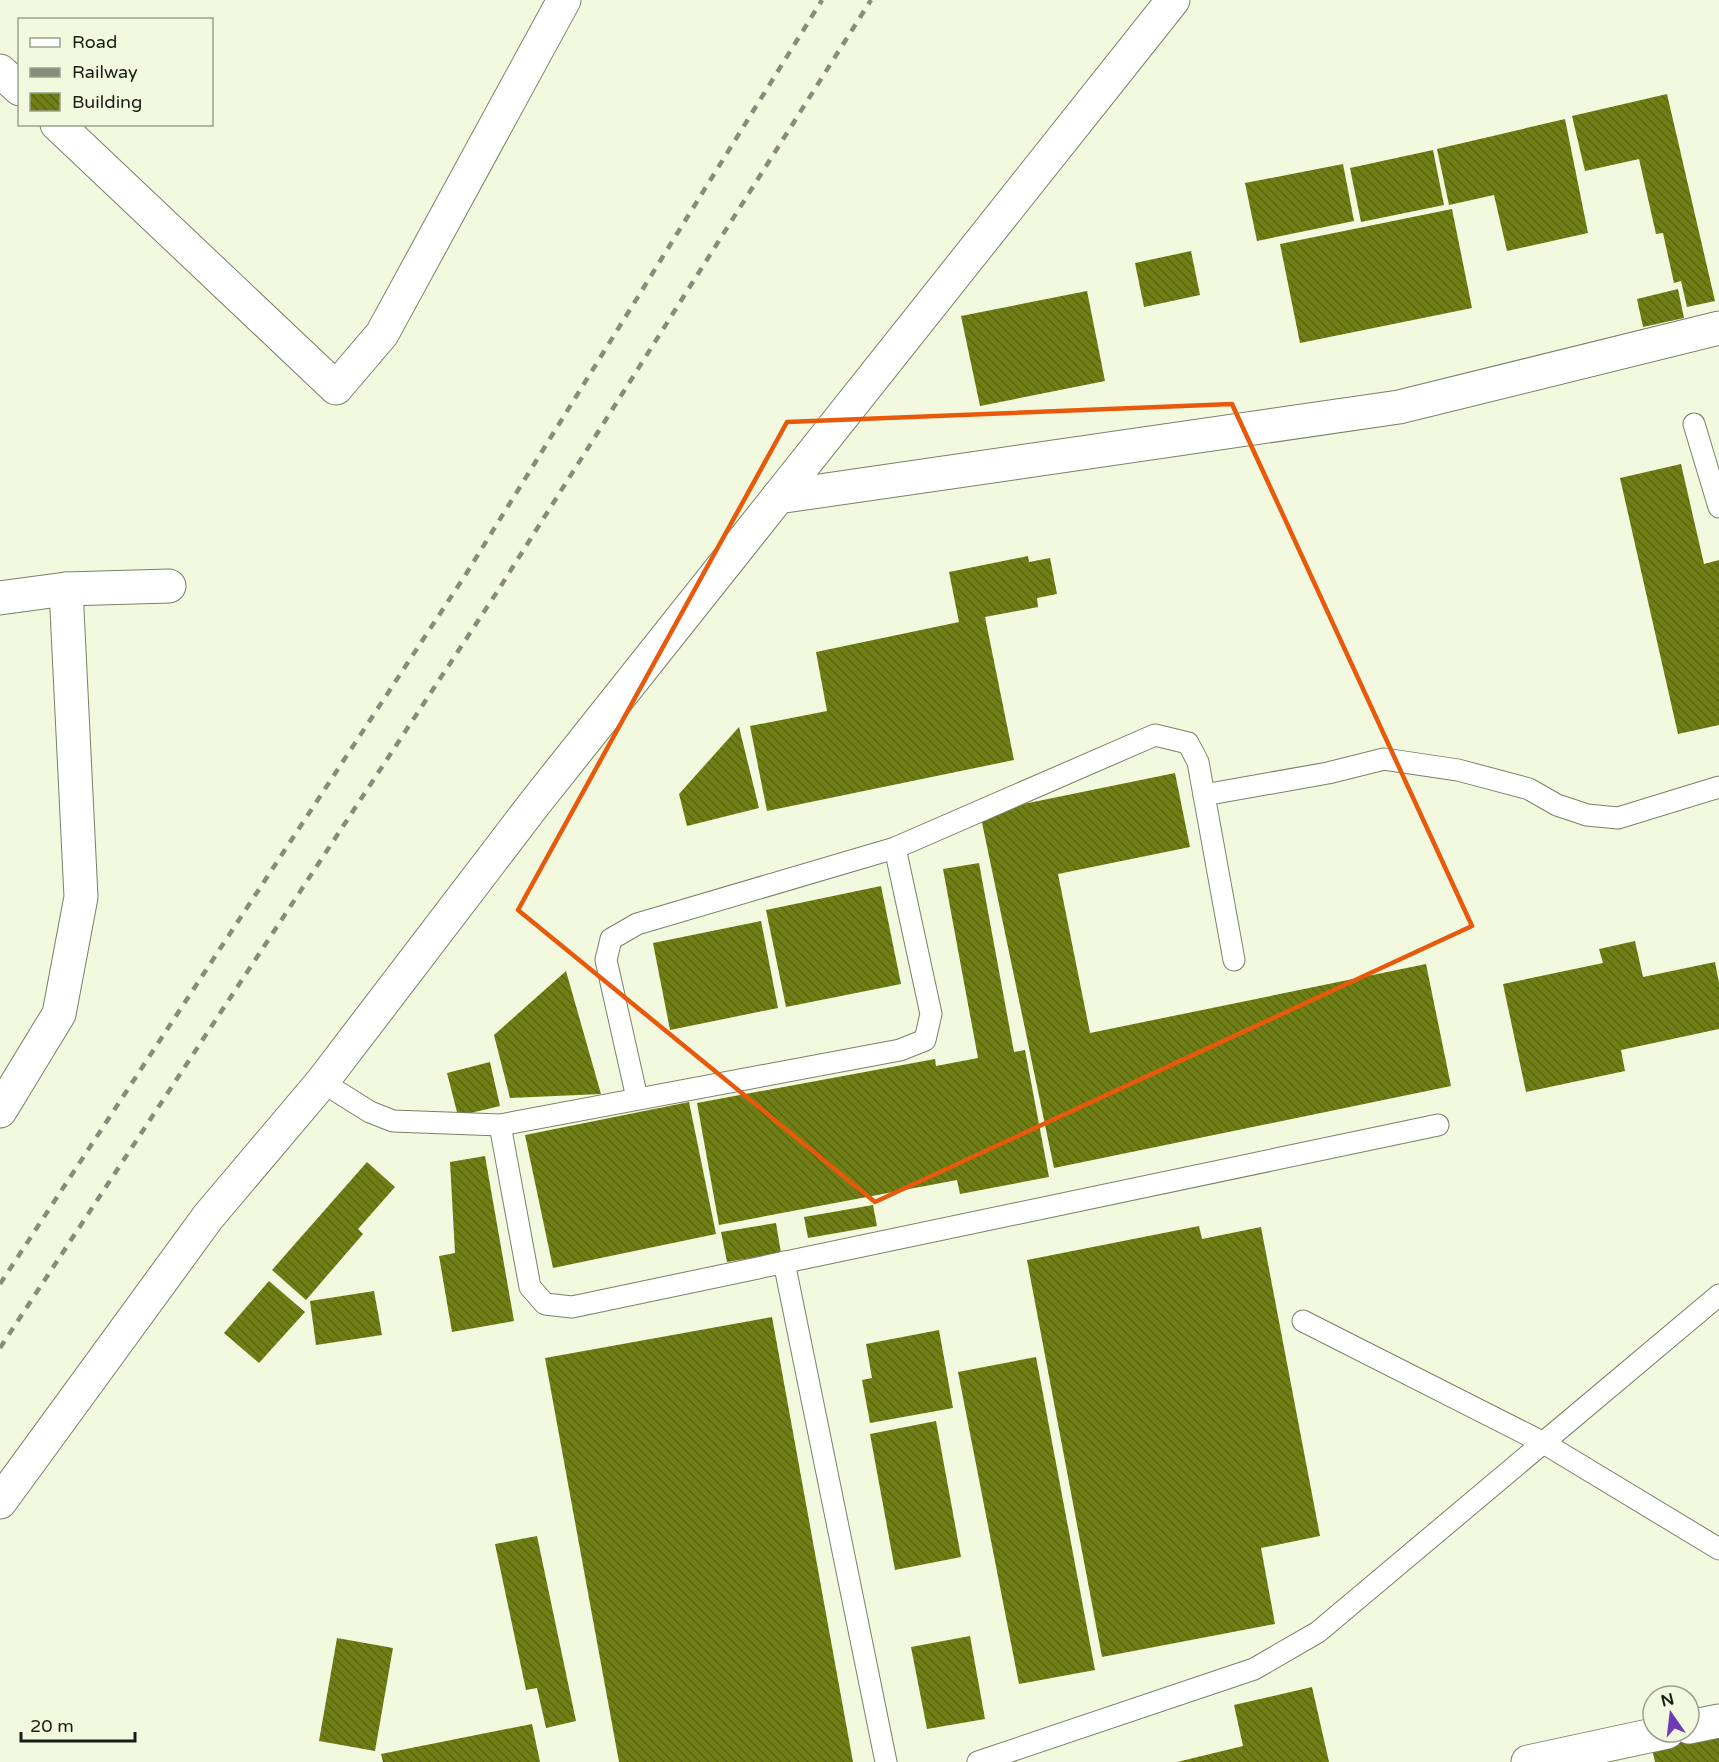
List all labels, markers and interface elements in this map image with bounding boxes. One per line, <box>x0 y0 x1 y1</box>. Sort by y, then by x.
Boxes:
legend <box>18 18 213 126</box>
text: Road <box>72 31 117 53</box>
text: Railway <box>72 61 138 83</box>
text: Building <box>72 91 142 113</box>
north arrow <box>1641 1684 1701 1744</box>
text: N <box>1659 1689 1676 1712</box>
scale bar <box>21 1705 135 1743</box>
text: 20 m <box>30 1715 74 1737</box>

